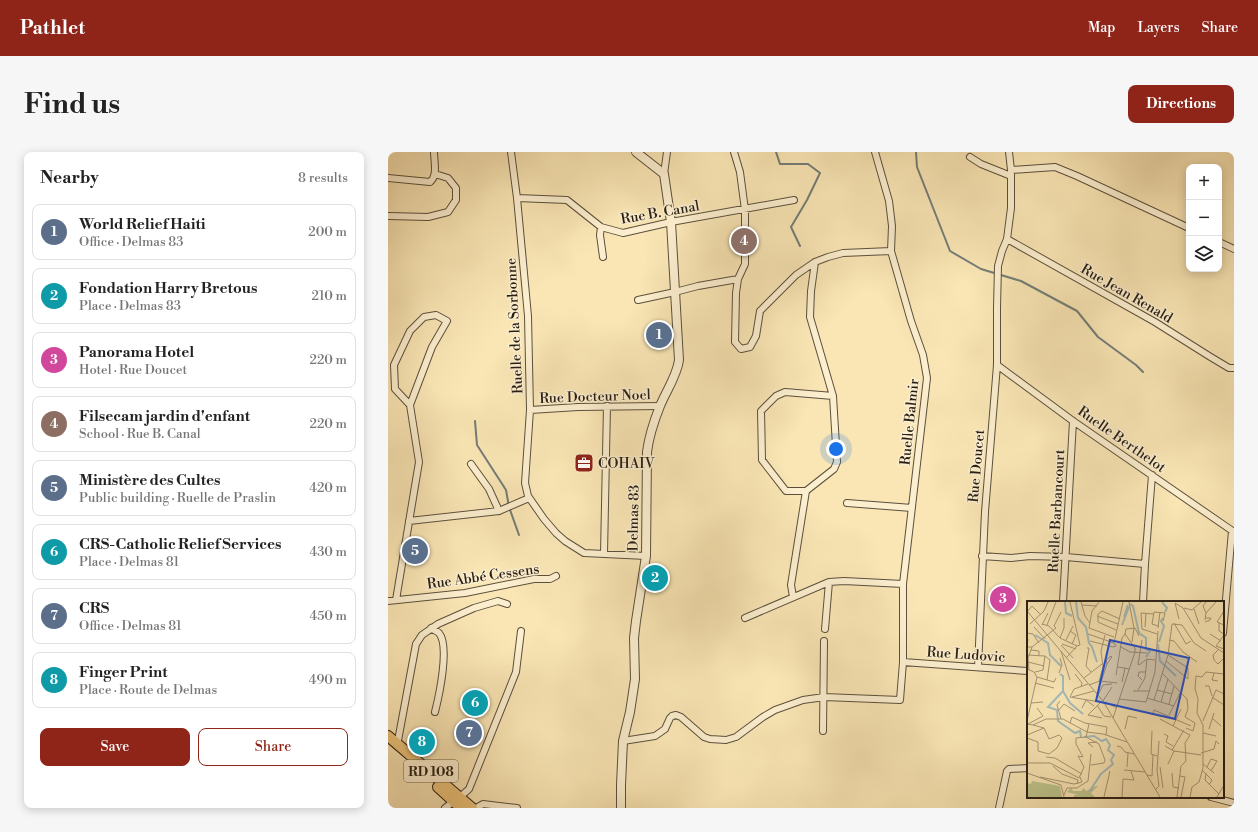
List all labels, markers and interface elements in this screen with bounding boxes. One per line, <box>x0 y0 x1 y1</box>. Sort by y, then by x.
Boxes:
text: Pathlet <box>20 16 85 40</box>
text: Map <box>1088 19 1115 37</box>
text: Layers <box>1137 19 1180 37</box>
text: Share <box>1202 19 1238 37</box>
button: Directions <box>1128 85 1234 123</box>
text: Find us <box>24 87 120 122</box>
map controls <box>1186 164 1222 272</box>
button: + <box>1186 164 1222 200</box>
text: Nearby <box>40 167 99 189</box>
text: 8 results <box>298 170 348 186</box>
street label: Rue B. Canal <box>619 197 701 229</box>
button: − <box>1186 200 1222 236</box>
text: World Relief Haiti <box>79 215 206 234</box>
text: 1 <box>51 224 57 240</box>
text: 200 m <box>308 224 347 240</box>
pin: 4 <box>731 226 757 256</box>
text: Office · Delmas 83 <box>79 234 183 250</box>
button: layers <box>1186 236 1222 272</box>
street label: Ruelle de la Sorbonne <box>502 257 528 395</box>
street label: Rue Jean Renald <box>1077 260 1176 327</box>
text: Fondation Harry Bretous <box>79 279 258 298</box>
text: 2 <box>50 288 58 304</box>
text: 210 m <box>312 288 347 304</box>
text: Place · Delmas 83 <box>79 298 181 314</box>
pin: 1 <box>646 320 672 350</box>
text: Panorama Hotel <box>79 343 194 362</box>
text: 3 <box>50 352 58 368</box>
text: 220 m <box>309 352 347 368</box>
text: Hotel · Rue Doucet <box>79 362 187 378</box>
street label: Ruelle Balmir <box>896 378 923 466</box>
street label: Rue Docteur Noel <box>539 386 651 408</box>
street label: Ruelle Berthelot <box>1074 403 1169 477</box>
text: Filsecam jardin d'enfant <box>79 407 250 426</box>
text: 4 <box>50 416 58 432</box>
text: 220 m <box>309 416 347 432</box>
text: School · Rue B. Canal <box>79 426 201 442</box>
street label: Rue Doucet <box>965 429 989 503</box>
your location <box>826 439 846 459</box>
street label: Ruelle Barbancourt <box>1045 449 1069 573</box>
office icon: COHAIV <box>573 452 595 474</box>
place label: COHAIV <box>598 455 656 473</box>
text: Ministère des Cultes <box>79 471 221 490</box>
text: 5 <box>50 480 58 496</box>
text: 420 m <box>309 480 347 496</box>
street label: Delmas 83 <box>624 484 644 552</box>
text: Public building · Ruelle de Praslin <box>79 490 276 506</box>
text: CRS-Catholic Relief Services <box>79 535 282 554</box>
pin: 5 <box>402 536 428 566</box>
text: 6 <box>50 544 58 560</box>
text: 430 m <box>309 544 347 560</box>
text: Place · Delmas 81 <box>79 554 179 570</box>
street label: Rue Abbé Cessens <box>426 560 541 594</box>
pin: 2 <box>642 563 668 593</box>
pin: 3 <box>990 584 1016 614</box>
text: CRS <box>79 599 109 618</box>
inset map <box>1027 601 1224 798</box>
text: 7 <box>50 608 58 624</box>
text: 450 m <box>309 608 347 624</box>
text: Office · Delmas 81 <box>79 618 182 634</box>
street label: Rue Ludovic <box>926 643 1006 667</box>
text: Finger Print <box>79 663 168 682</box>
text: 8 <box>50 672 58 688</box>
text: 490 m <box>309 672 347 688</box>
text: Place · Route de Delmas <box>79 682 217 698</box>
pin: 6 <box>462 688 488 718</box>
pin: 7 <box>456 718 482 748</box>
pin: 8 <box>409 727 435 757</box>
button: Save <box>40 728 190 766</box>
button: Share <box>198 728 348 766</box>
road number: RD 108 <box>404 760 458 782</box>

